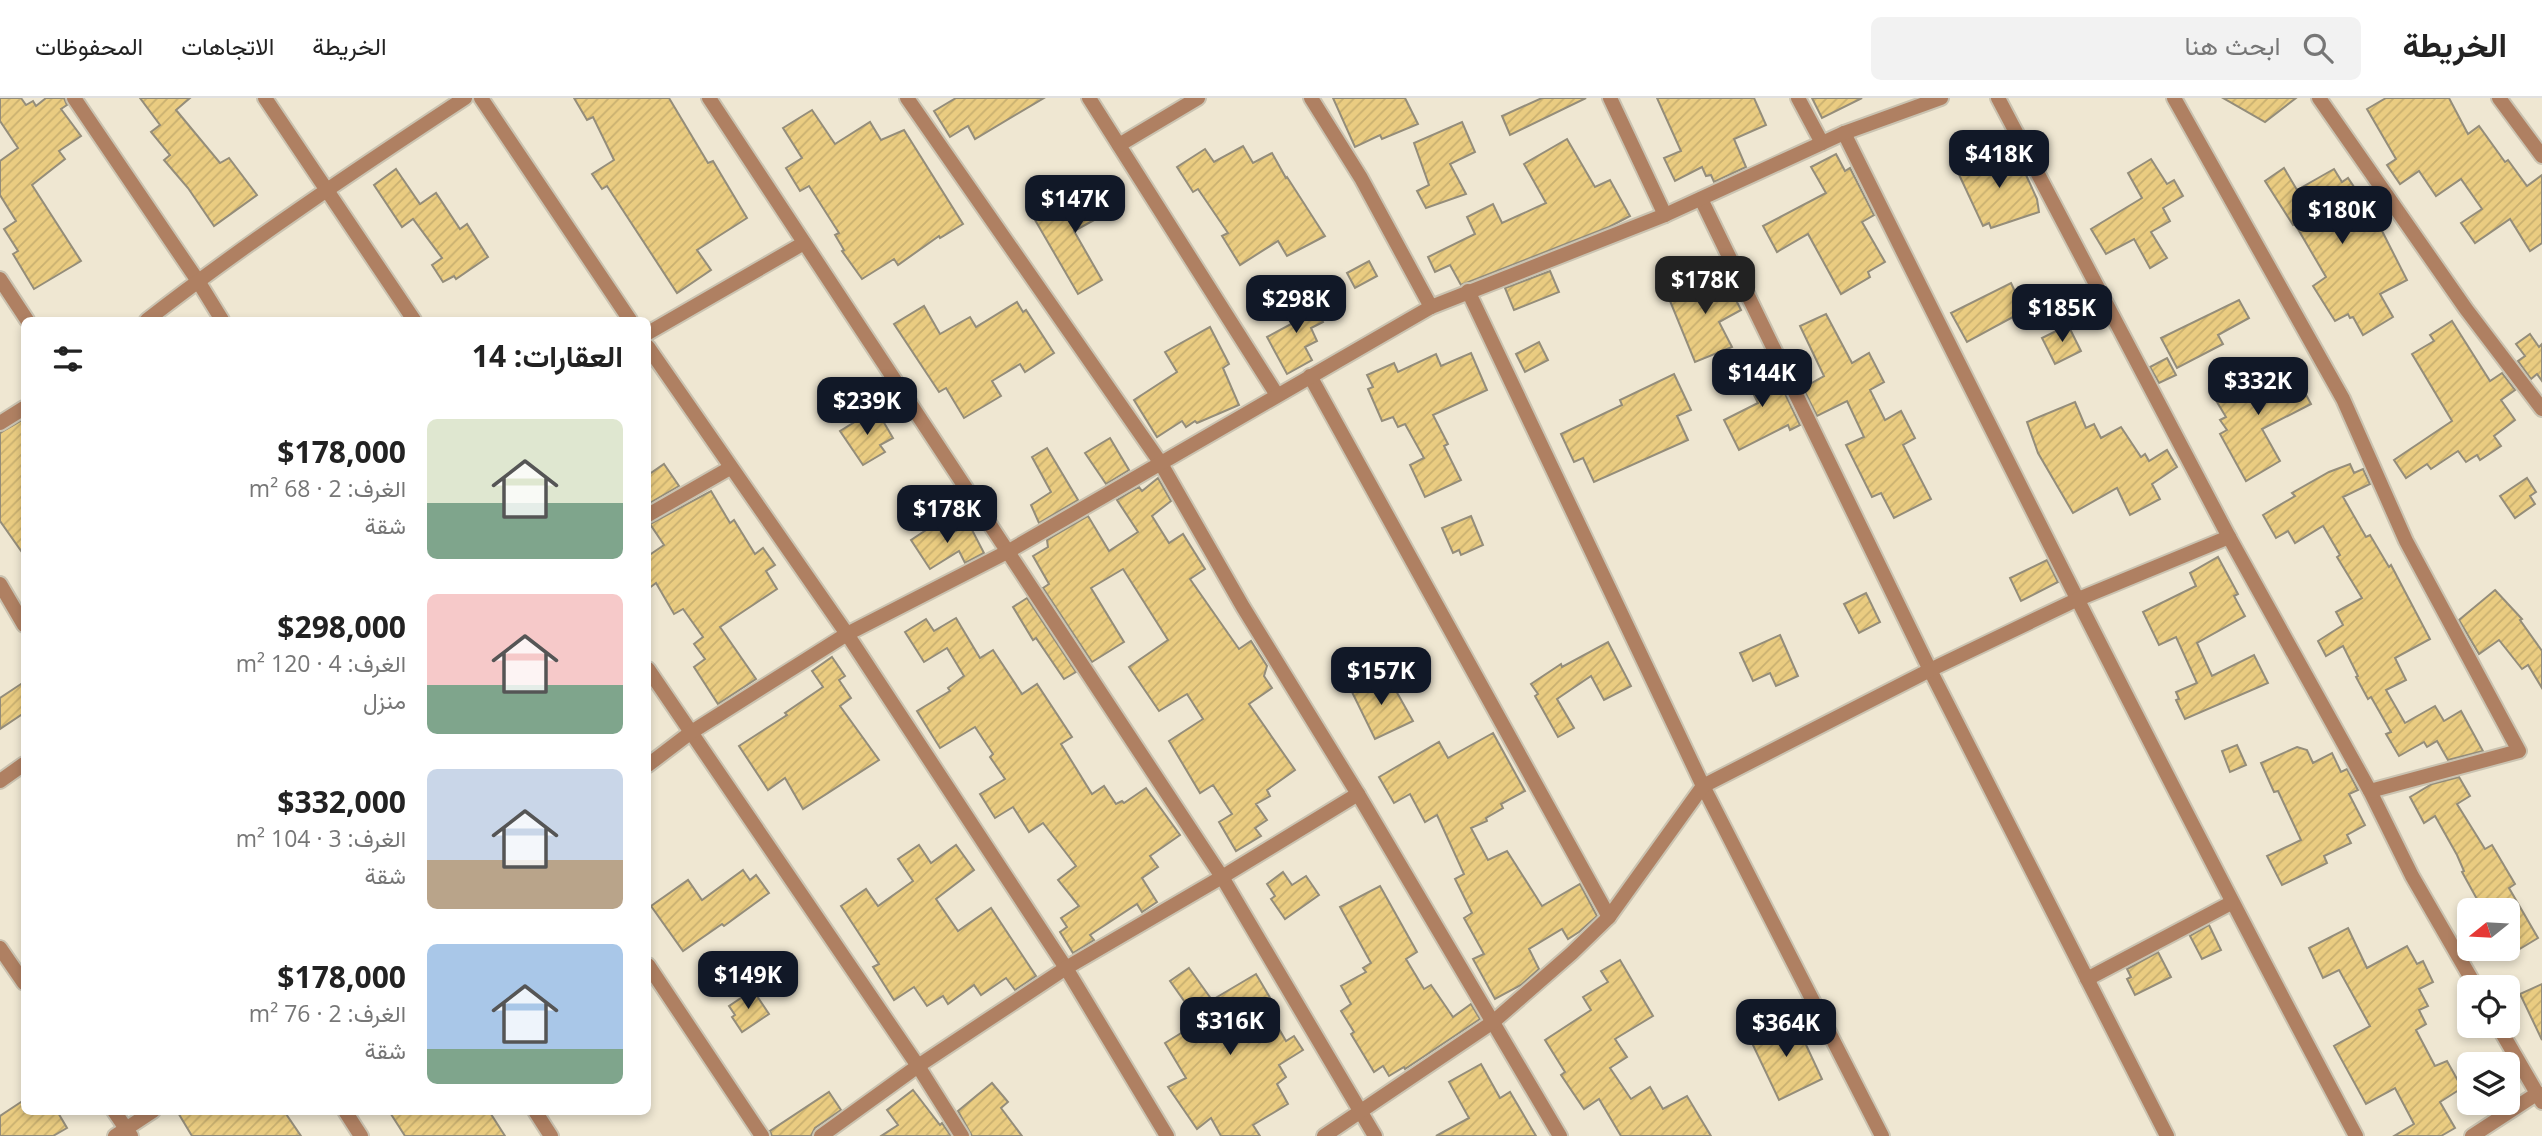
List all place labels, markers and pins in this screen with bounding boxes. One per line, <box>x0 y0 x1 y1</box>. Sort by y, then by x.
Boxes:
pin: $418K <box>1950 130 2048 190</box>
pin: $147K <box>1026 176 1124 235</box>
pin: $180K <box>2293 186 2391 246</box>
pin: $178K <box>1656 256 1754 316</box>
pin: $298K <box>1247 275 1345 335</box>
pin: $185K <box>2013 285 2111 344</box>
pin: $144K <box>1713 350 1811 409</box>
pin: $332K <box>2209 358 2307 417</box>
pin: $239K <box>818 378 916 437</box>
pin: $178K <box>898 486 996 545</box>
pin: $157K <box>1332 648 1430 707</box>
pin: $149K <box>699 951 797 1011</box>
pin: $316K <box>1181 998 1279 1057</box>
pin: $364K <box>1737 1000 1835 1059</box>

